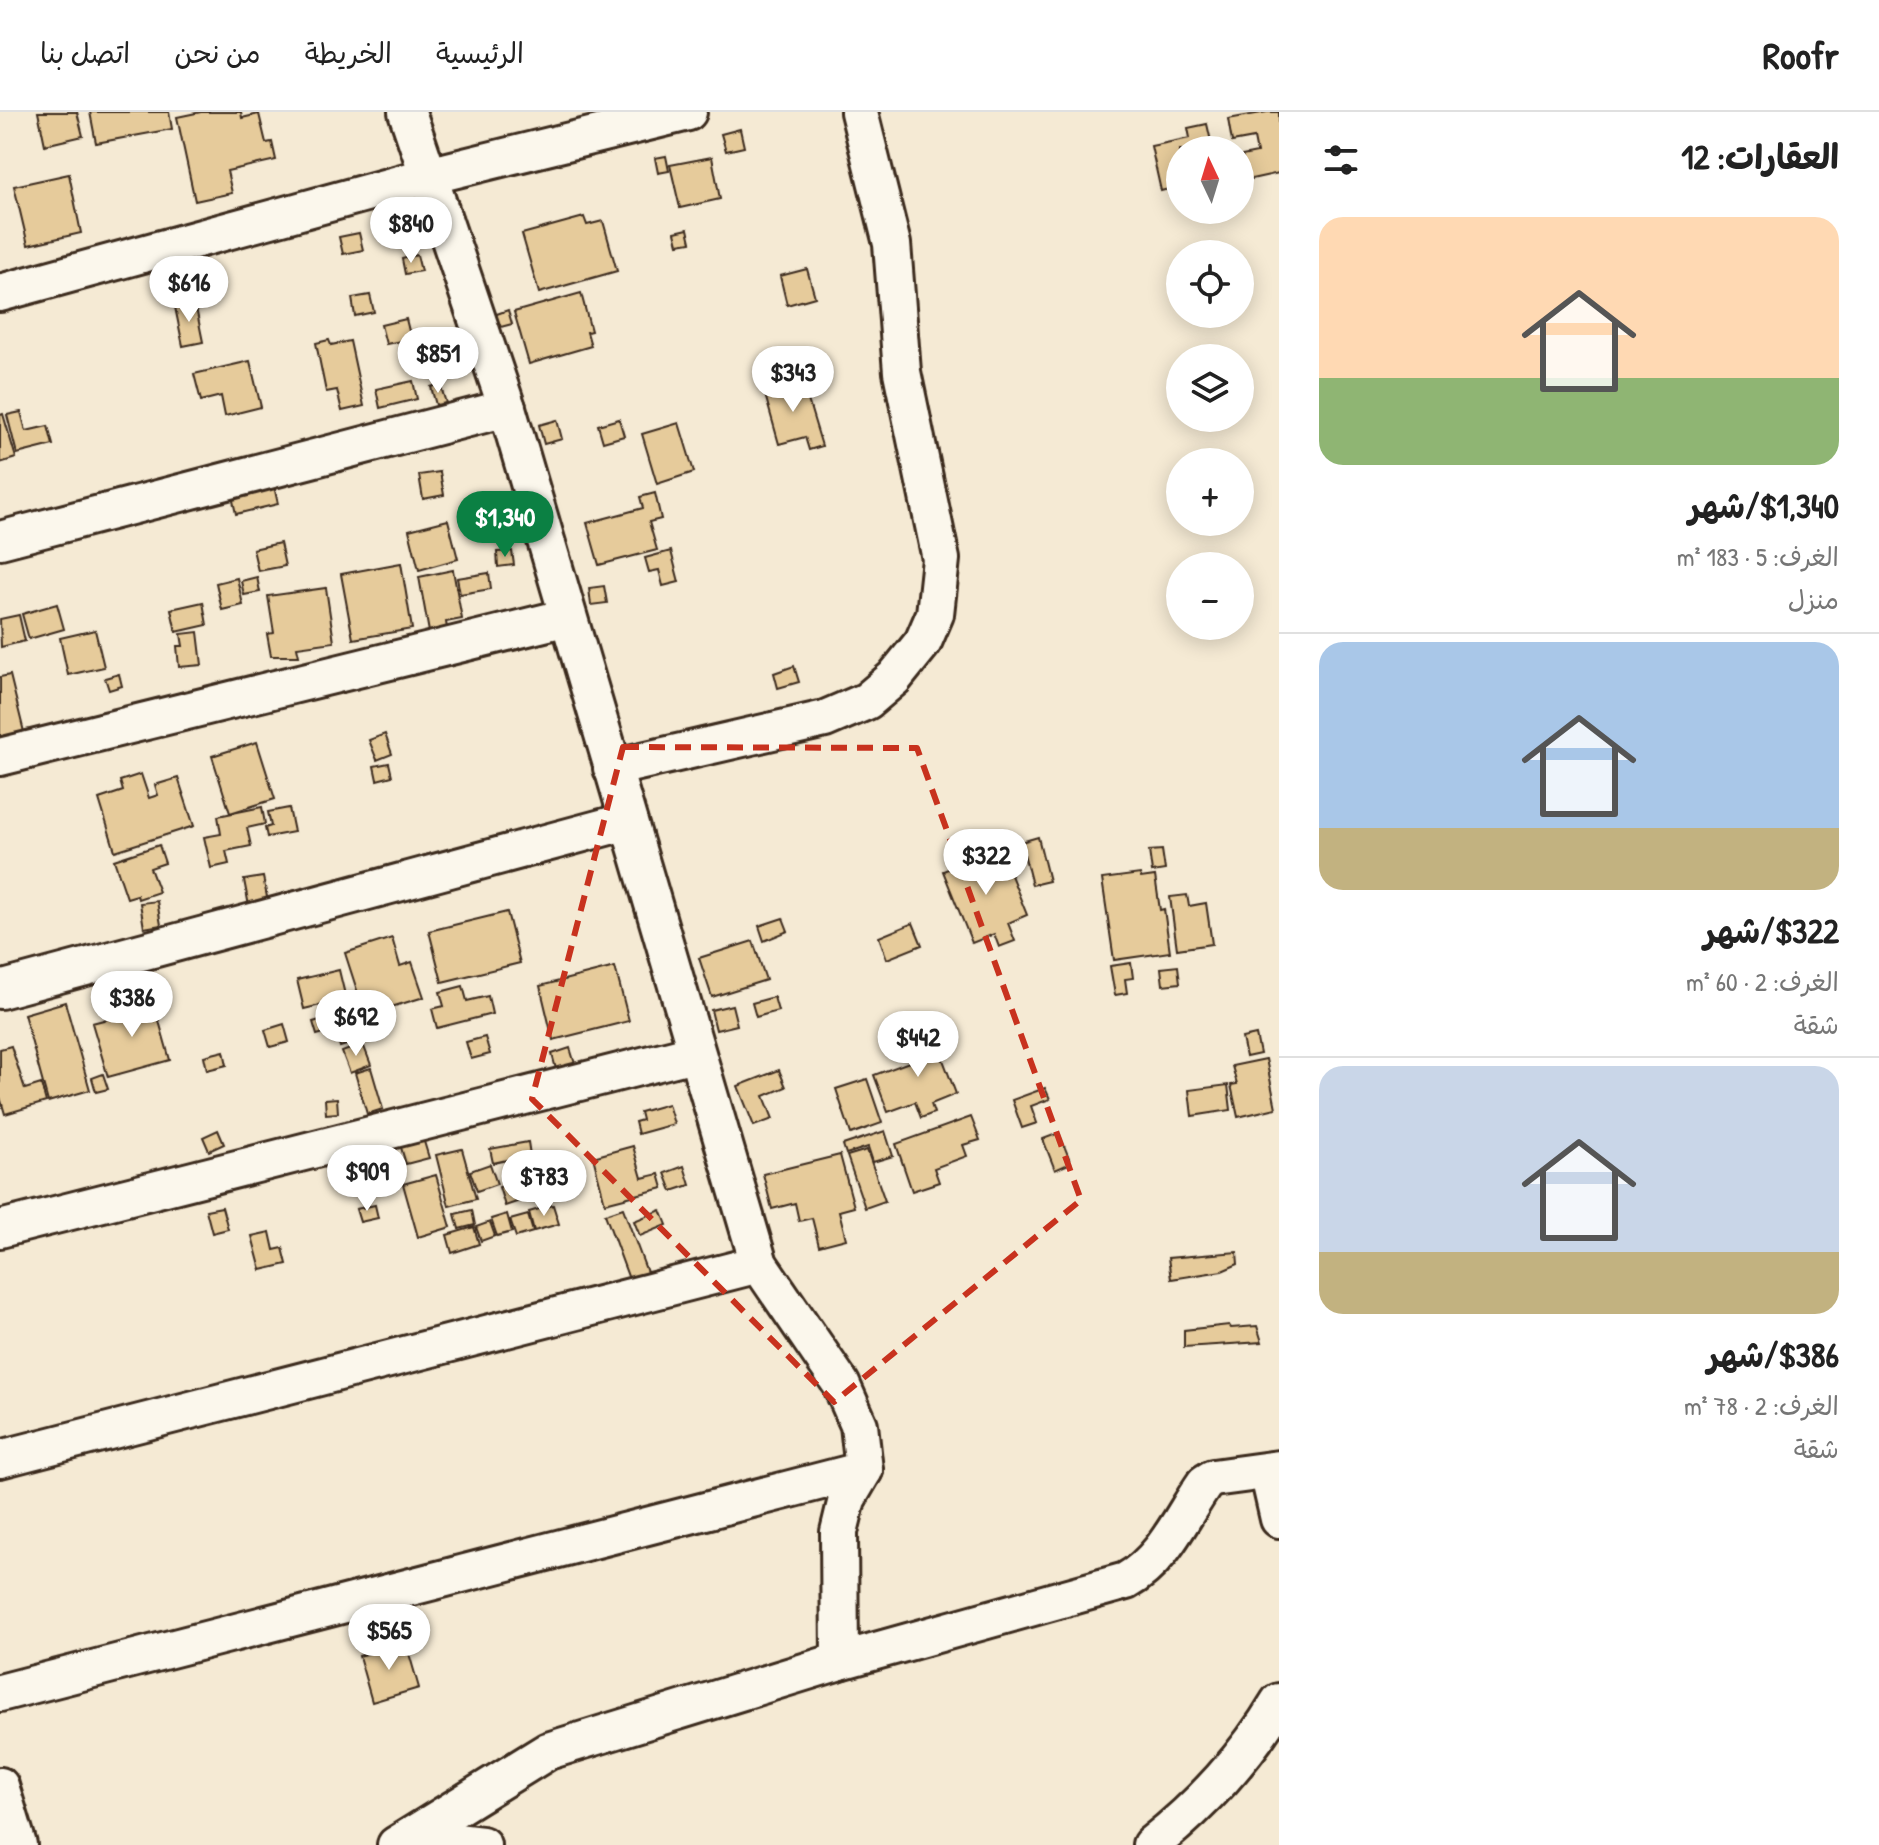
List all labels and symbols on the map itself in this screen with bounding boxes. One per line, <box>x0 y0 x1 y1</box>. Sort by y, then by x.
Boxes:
north arrow <box>1166 136 1254 224</box>
pin: $840 <box>364 197 458 265</box>
pin: $616 <box>142 256 236 324</box>
pin: $851 <box>391 327 485 395</box>
pin: $343 <box>746 346 840 414</box>
pin: $1,340 <box>440 491 570 559</box>
pin: $322 <box>939 829 1033 897</box>
pin: $386 <box>85 971 179 1039</box>
pin: $692 <box>309 990 403 1058</box>
pin: $442 <box>871 1011 965 1079</box>
pin: $909 <box>320 1145 414 1213</box>
pin: $783 <box>497 1150 591 1218</box>
pin: $565 <box>342 1604 436 1672</box>

